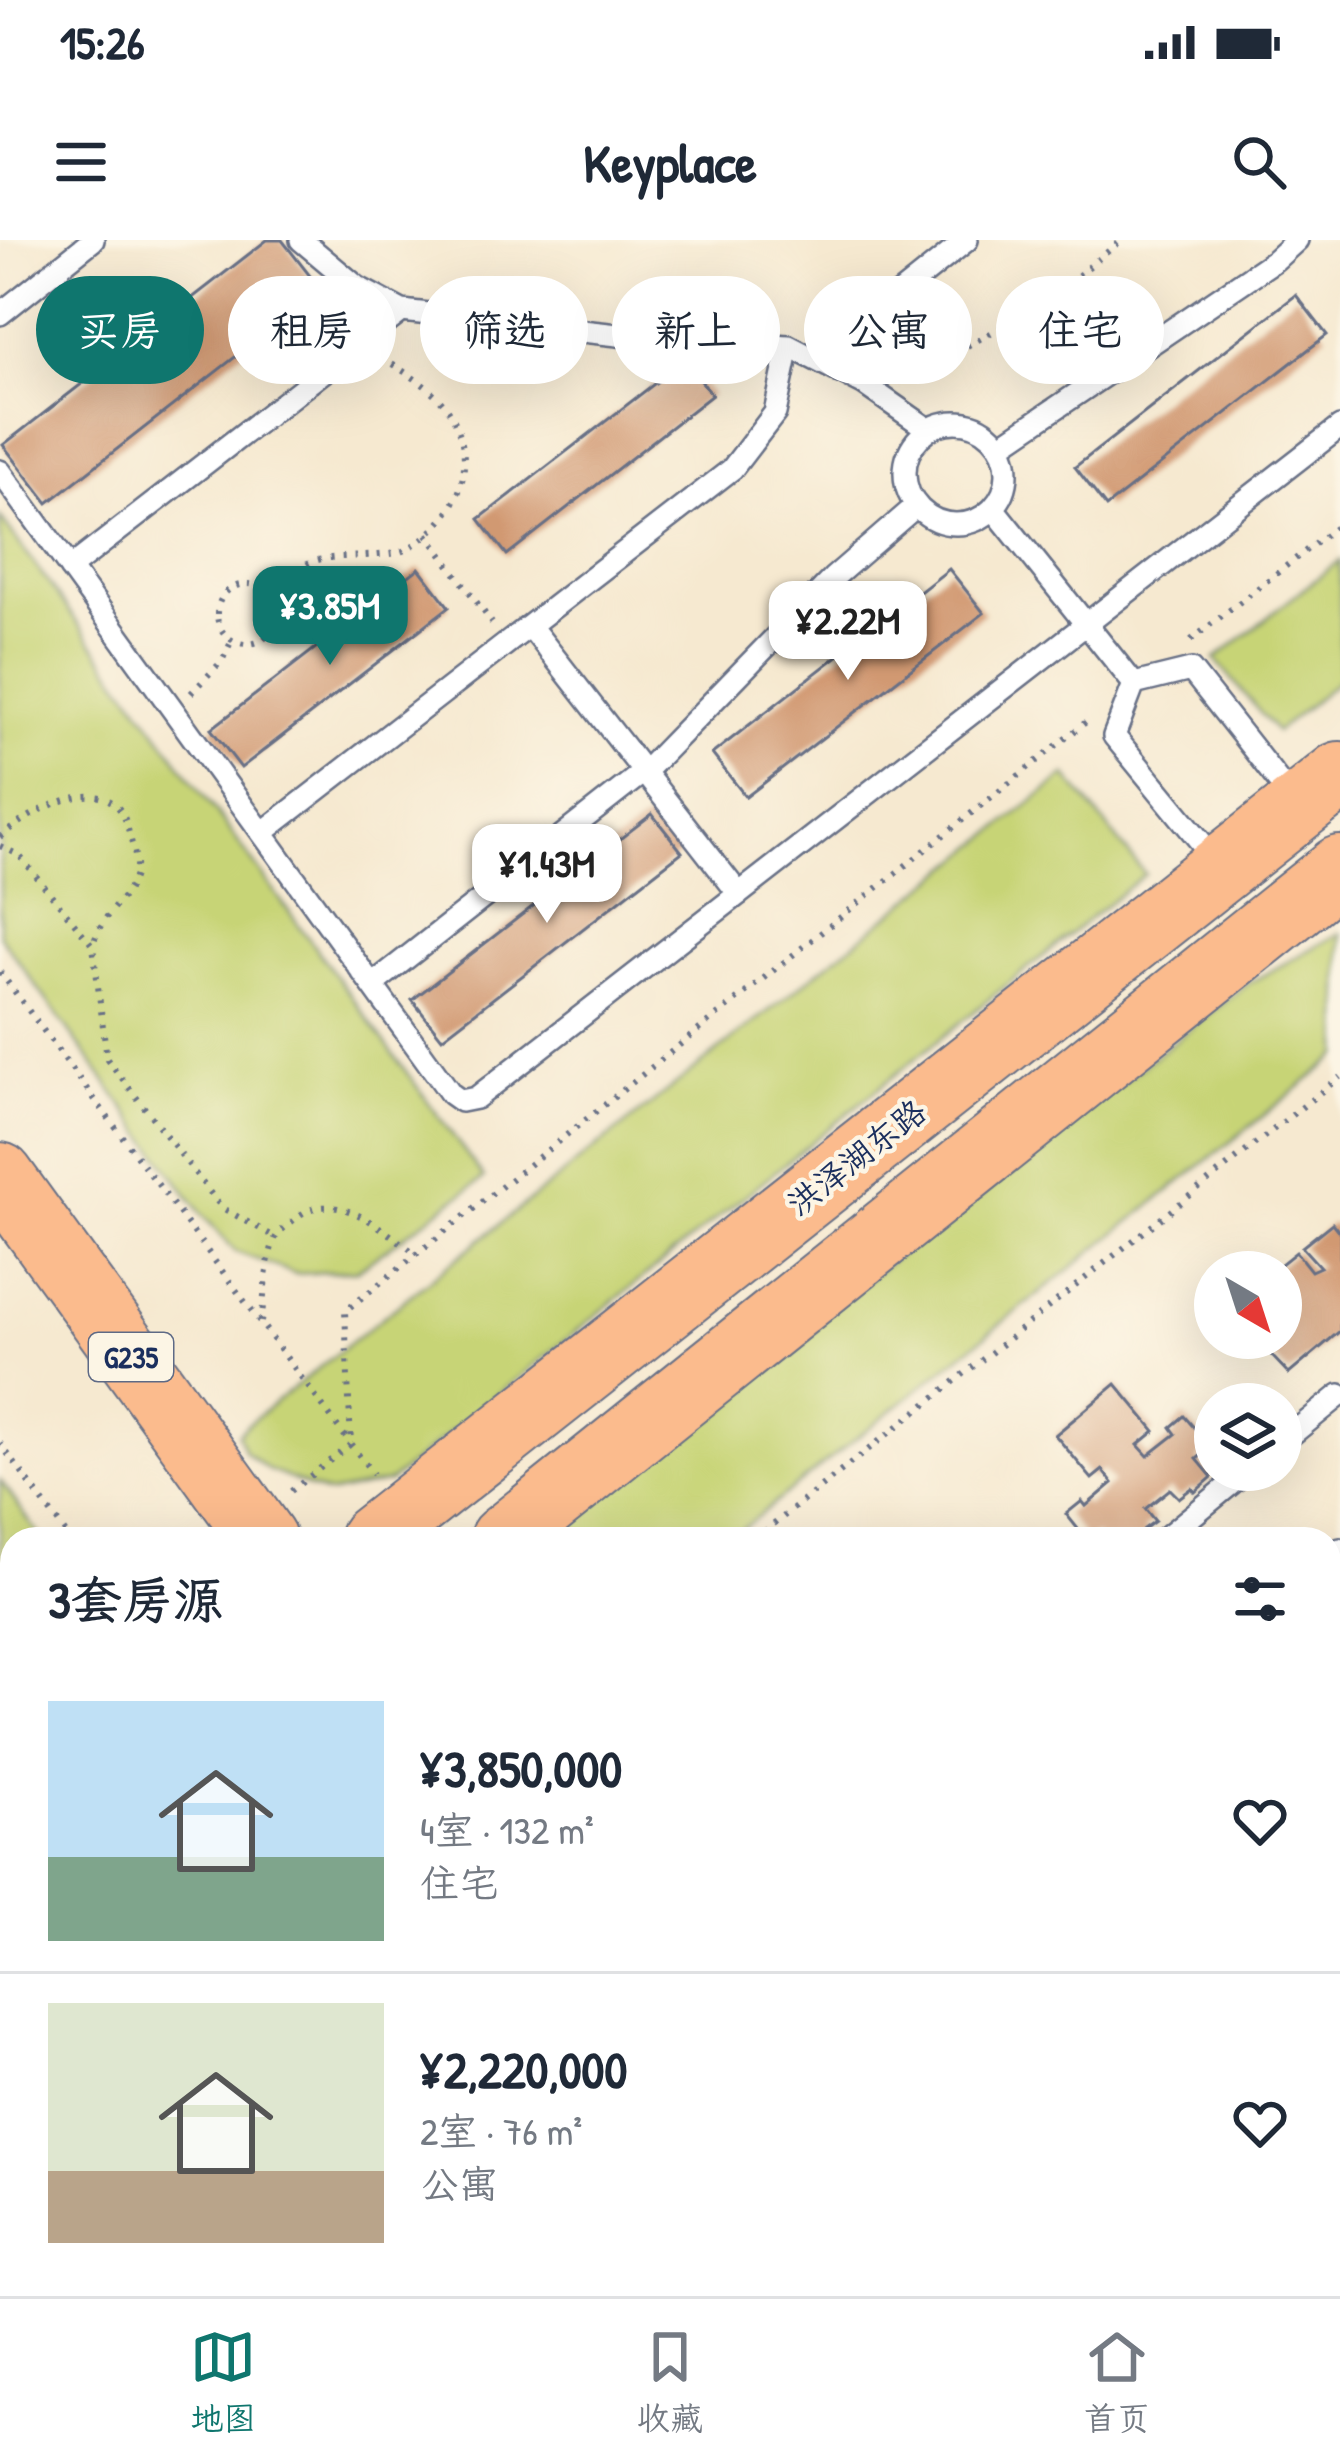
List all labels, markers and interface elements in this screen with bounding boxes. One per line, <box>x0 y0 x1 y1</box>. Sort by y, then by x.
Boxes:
text: 15:26 <box>60 12 145 73</box>
text: Keyplace <box>583 126 757 199</box>
icon: menu <box>48 129 114 195</box>
icon: search <box>1226 129 1292 195</box>
chip: 买房 <box>36 276 204 384</box>
chip: 租房 <box>228 276 396 384</box>
chip: 筛选 <box>420 276 588 384</box>
chip: 新上 <box>612 276 780 384</box>
chip: 公寓 <box>804 276 972 384</box>
chip: 住宅 <box>996 276 1164 384</box>
pin: ¥3.85M <box>232 566 428 668</box>
text: ¥3.85M <box>280 578 380 631</box>
pin: ¥2.22M <box>750 581 946 683</box>
text: ¥2.22M <box>796 593 900 646</box>
pin: ¥1.43M <box>449 824 645 926</box>
text: ¥1.43M <box>499 836 595 889</box>
street label: 洪泽湖东路 <box>777 1089 935 1225</box>
north arrow <box>1194 1251 1302 1359</box>
map controls <box>1194 1251 1302 1491</box>
road number: G235 <box>89 1333 173 1381</box>
button: layers <box>1194 1383 1302 1491</box>
text: 3套房源 <box>48 1565 224 1634</box>
icon: filters <box>1227 1566 1293 1632</box>
text: ¥3,850,000 <box>420 1734 622 1803</box>
icon: home <box>144 1749 288 1893</box>
icon: heart <box>1227 1788 1293 1854</box>
text: 4室 · 132 m² <box>420 1803 594 1856</box>
text: 住宅 <box>420 1856 498 1909</box>
text: ¥2,220,000 <box>420 2035 627 2104</box>
icon: home <box>144 2051 288 2195</box>
icon: heart <box>1227 2090 1293 2156</box>
text: 2室 · 76 m² <box>420 2104 582 2157</box>
text: 公寓 <box>420 2157 498 2210</box>
tab: 地图 <box>190 2324 256 2440</box>
tab: 收藏 <box>637 2324 703 2440</box>
tab: 首页 <box>1084 2324 1150 2440</box>

